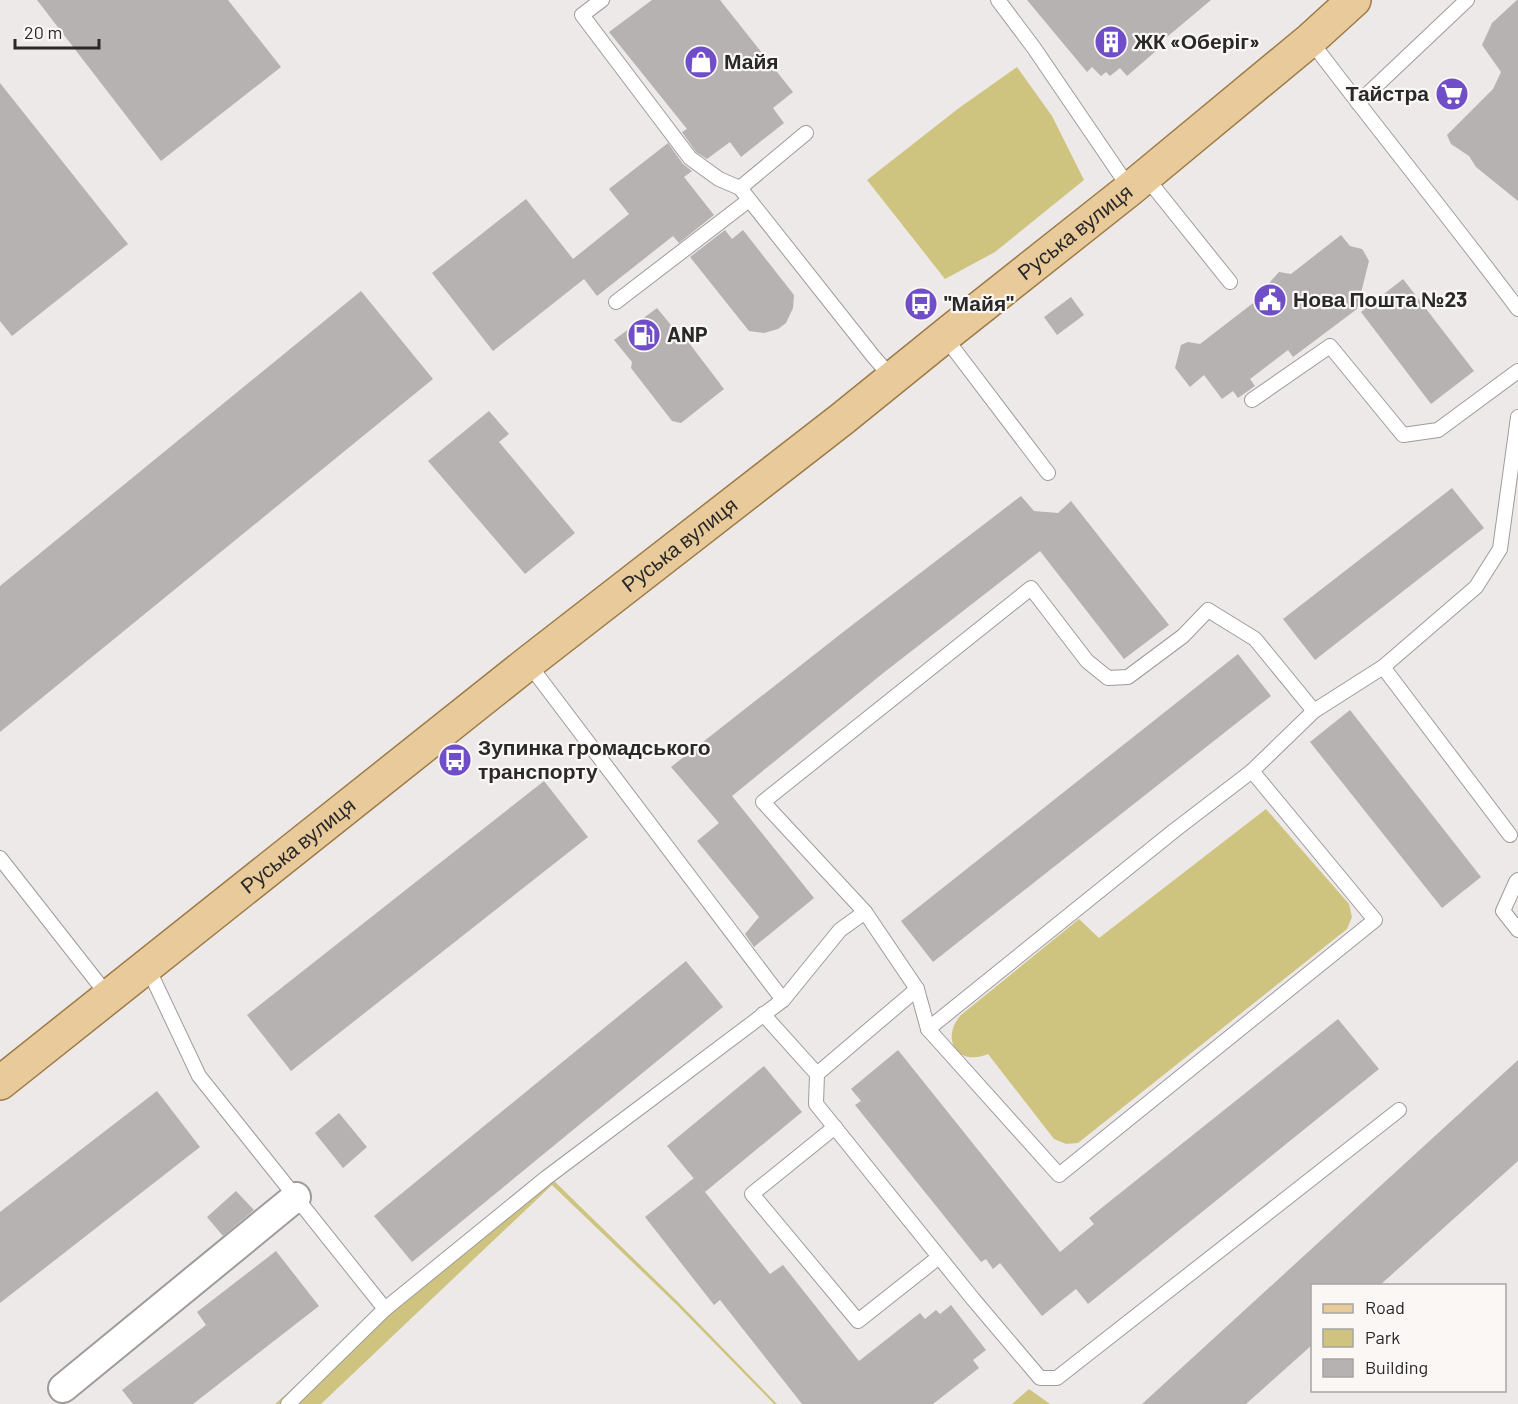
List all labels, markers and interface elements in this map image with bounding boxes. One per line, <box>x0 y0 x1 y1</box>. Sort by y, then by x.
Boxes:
scale bar <box>15 12 99 50</box>
text: 20 m <box>24 21 62 43</box>
building icon: ЖК «Оберіг» <box>1093 24 1129 60</box>
place label: ЖК «Оберіг» <box>1133 28 1260 53</box>
shop icon: Майя <box>683 44 719 80</box>
place label: Майя <box>724 48 779 73</box>
supermarket icon: Тайстра <box>1434 76 1470 112</box>
place label: Тайстра <box>1346 80 1429 105</box>
street label: Руська вулиця <box>1012 178 1137 284</box>
public building icon: Нова Пошта №23 <box>1252 282 1288 318</box>
bus stop icon: "Майя" <box>903 286 939 322</box>
place label: Нова Пошта №23 <box>1293 286 1467 311</box>
place label: "Майя" <box>944 290 1014 315</box>
fuel station icon: ANP <box>626 317 662 353</box>
place label: ANP <box>667 321 707 346</box>
street label: Руська вулиця <box>616 491 742 596</box>
place label: Зупинка громадського транспорту <box>478 734 711 783</box>
bus stop icon: Зупинка громадського транспорту <box>437 742 473 778</box>
street label: Руська вулиця <box>235 791 360 898</box>
legend <box>1311 1284 1506 1392</box>
text: Road <box>1365 1296 1405 1318</box>
text: Park <box>1365 1326 1400 1348</box>
text: Building <box>1365 1356 1428 1378</box>

